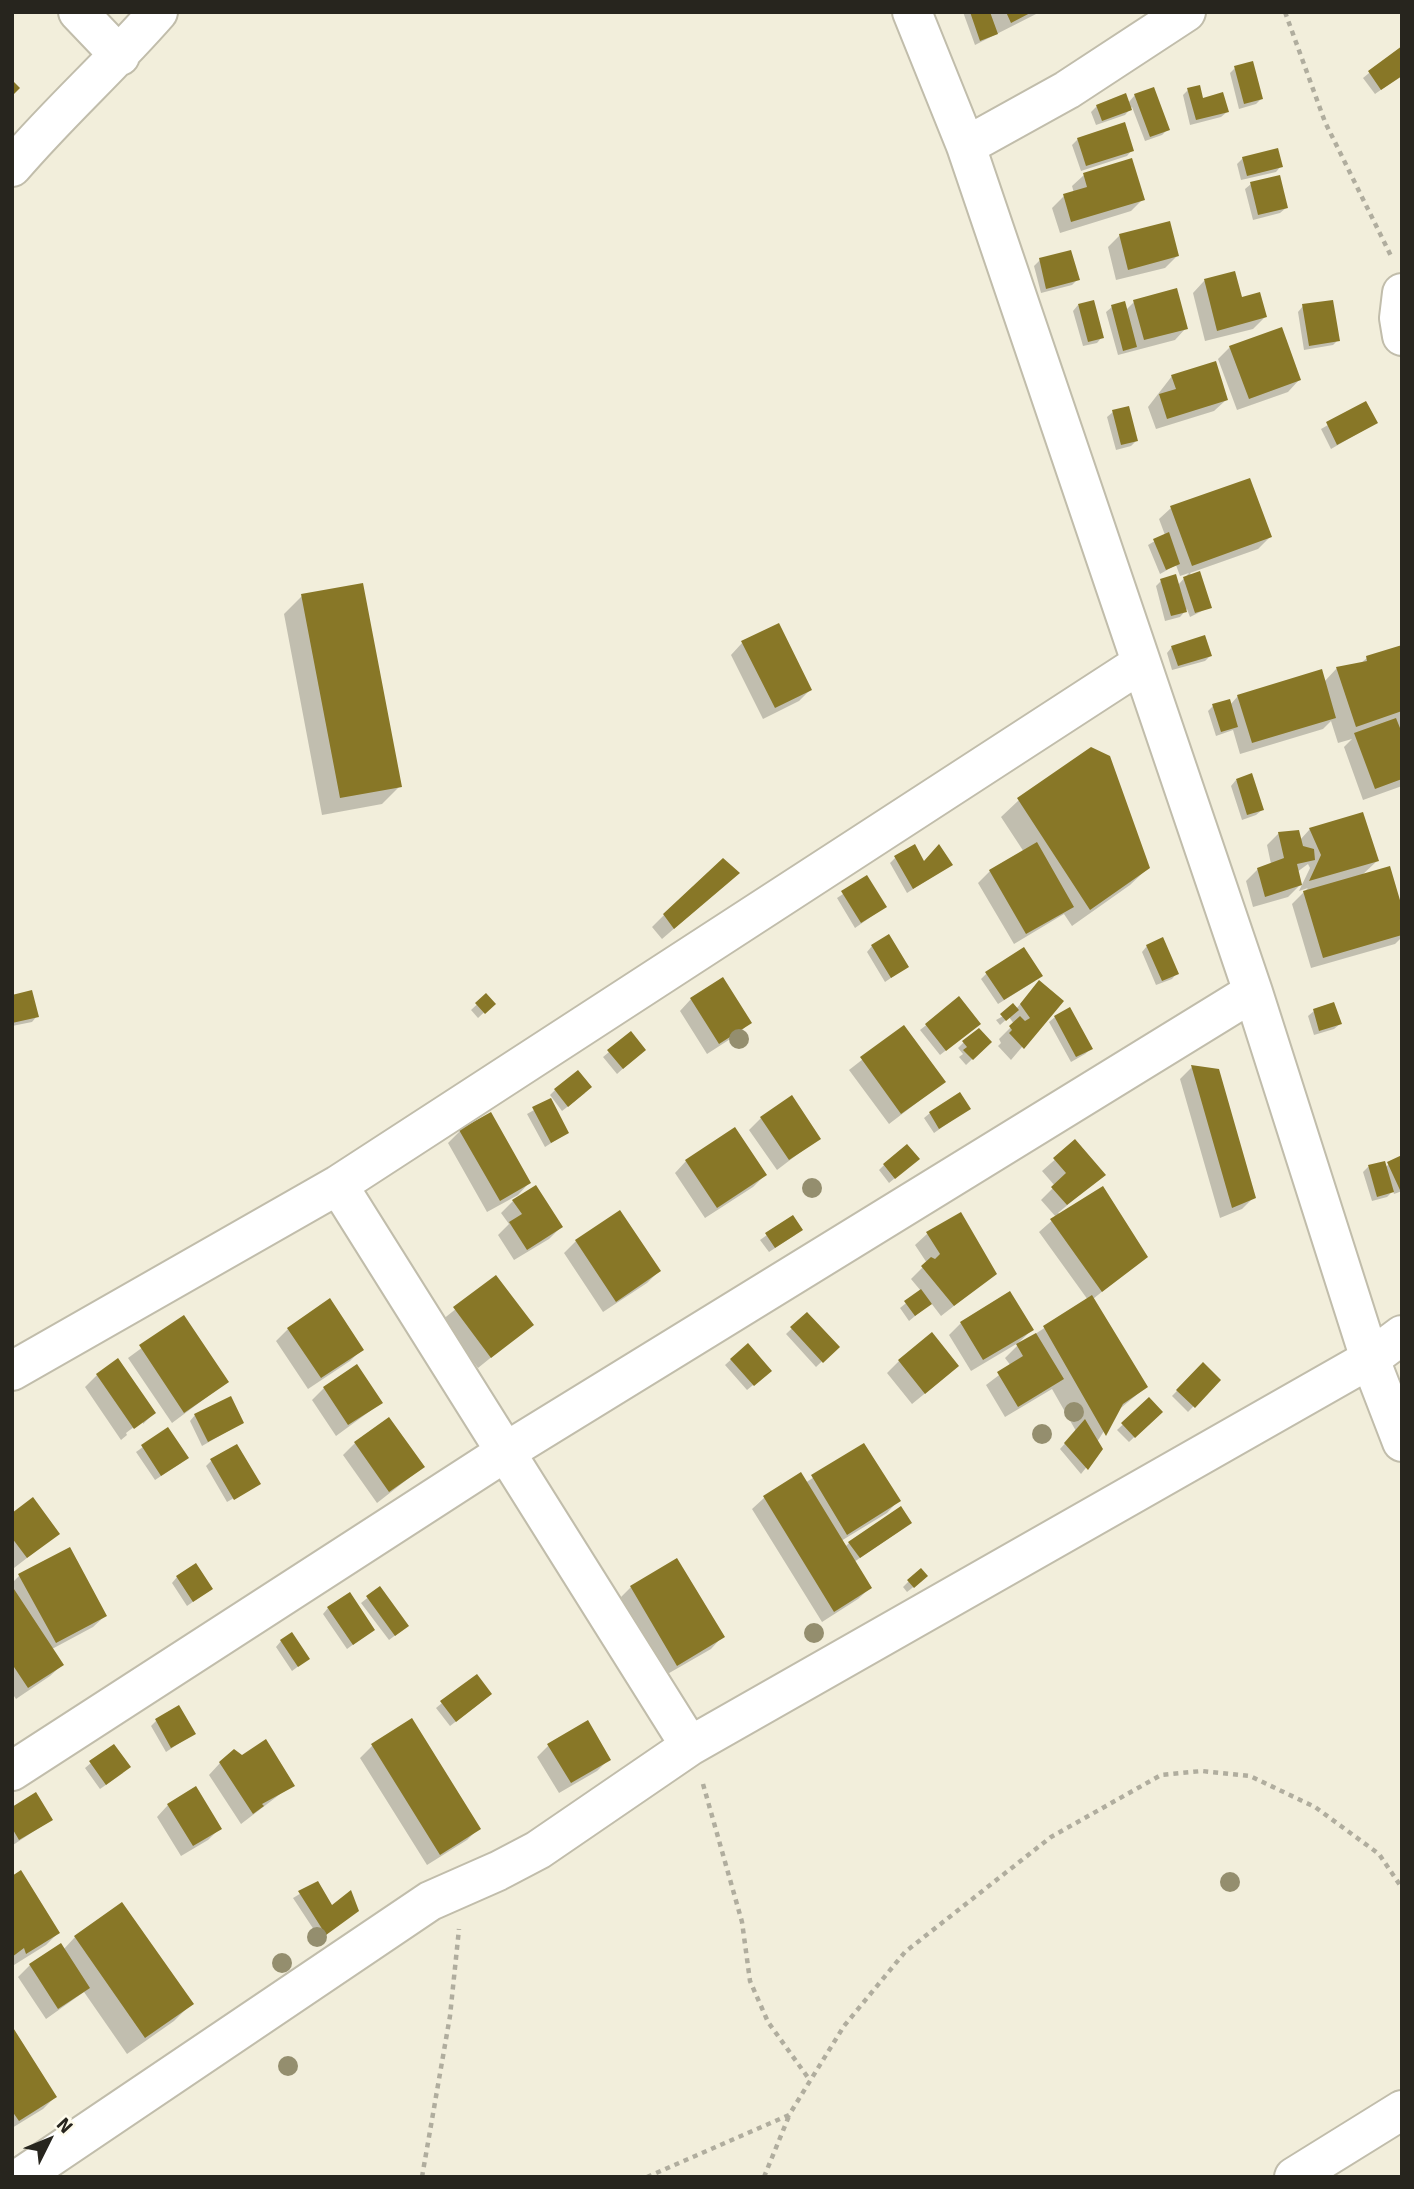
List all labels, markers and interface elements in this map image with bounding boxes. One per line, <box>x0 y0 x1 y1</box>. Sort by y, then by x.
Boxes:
north arrow <box>14 2105 84 2175</box>
text: N <box>51 2113 78 2139</box>

